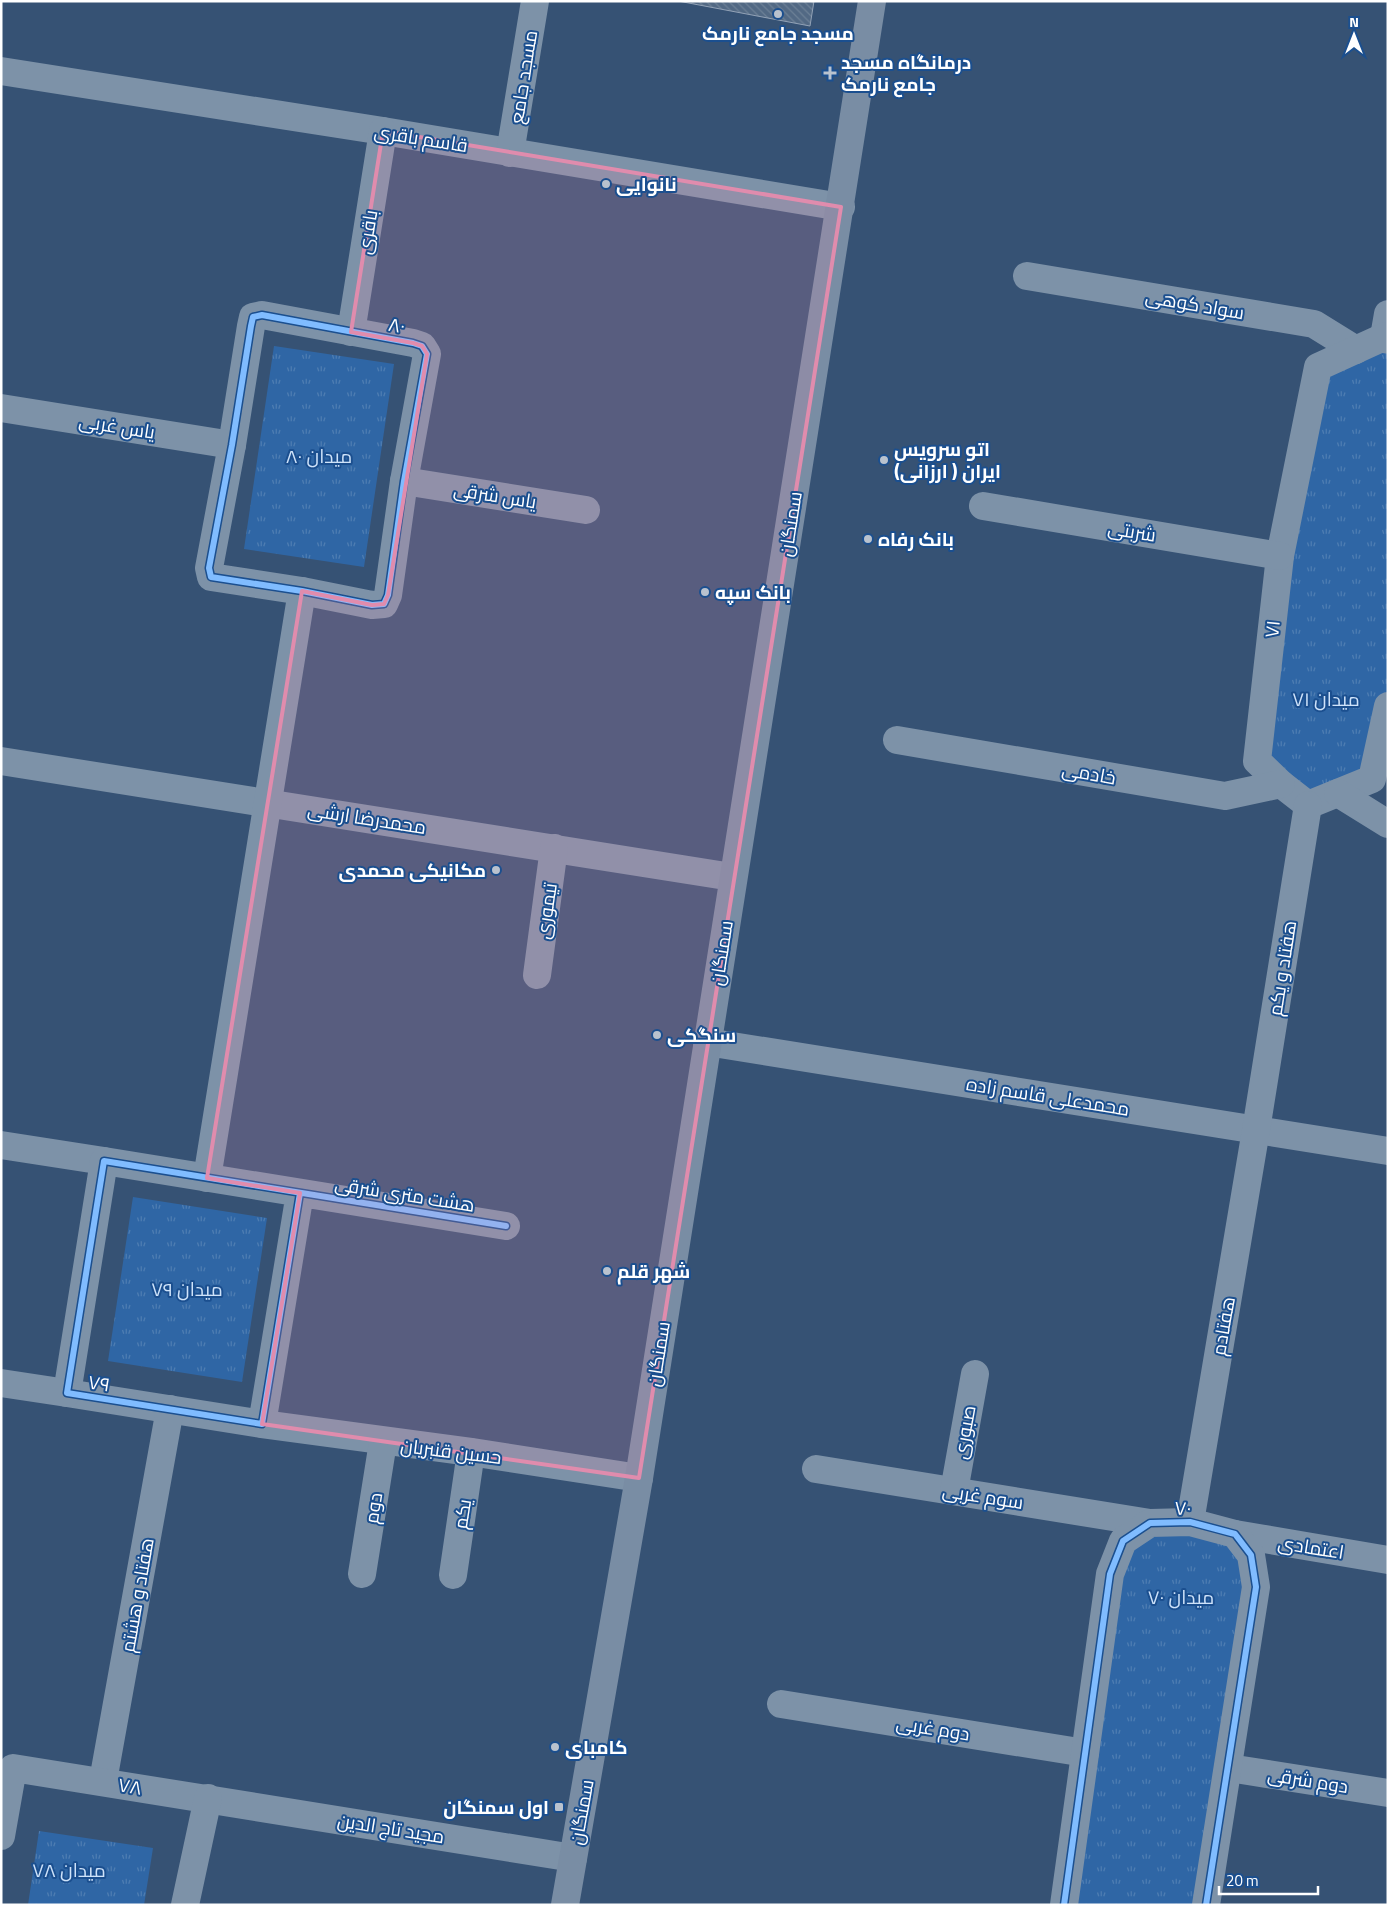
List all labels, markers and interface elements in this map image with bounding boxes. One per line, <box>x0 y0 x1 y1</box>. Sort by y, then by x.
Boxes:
marker: مسجد جامع نارمک <box>772 8 784 20</box>
north arrow <box>1329 10 1379 60</box>
text: N <box>1349 11 1359 32</box>
place label: مسجد جامع نارمک <box>702 18 854 47</box>
street label: مسجد جامع <box>501 28 544 126</box>
place label: درمانگاه مسجد جامع نارمک <box>841 47 971 98</box>
marker: درمانگاه مسجد جامع نارمک <box>823 66 837 80</box>
street label: قاسم باقری <box>372 116 470 159</box>
place label: نانوایی <box>616 169 677 198</box>
marker: نانوایی <box>600 178 612 190</box>
street label: باقری <box>349 207 384 256</box>
street label: سواد کوهی <box>1143 281 1247 326</box>
street label: ۸۰ <box>386 309 408 340</box>
street label: یاس غربی <box>77 405 157 446</box>
place label: اتو سرویس ایران ( ارزانی) <box>894 434 1001 485</box>
park label: میدان ۸۰ <box>286 441 352 470</box>
marker: اتو سرویس ایران ( ارزانی) <box>878 454 890 466</box>
street label: یاس شرقی <box>452 474 539 515</box>
street label: سمنگان <box>770 489 809 559</box>
street label: شربتی <box>1106 512 1158 549</box>
place label: بانک رفاه <box>878 524 954 553</box>
marker: بانک رفاه <box>862 533 874 545</box>
place label: بانک سپه <box>715 577 791 606</box>
marker: بانک سپه <box>699 586 711 598</box>
street label: ۷۱ <box>1256 619 1287 639</box>
park label: میدان ۷۱ <box>1292 684 1360 713</box>
street label: خادمی <box>1060 754 1118 792</box>
street label: محمدرضا ارشی <box>306 794 428 841</box>
place label: مکانیکی محمدی <box>339 855 486 884</box>
marker: مکانیکی محمدی <box>490 864 502 876</box>
street label: تیموری <box>527 881 564 941</box>
street label: سمنگان <box>701 918 740 988</box>
street label: هفتاد و یکم <box>1260 918 1303 1018</box>
place label: سنگکی <box>667 1020 736 1049</box>
marker: سنگکی <box>651 1029 663 1041</box>
street label: محمدعلی قاسم زاده <box>965 1068 1132 1123</box>
street label: هشت متری شرقی <box>333 1168 477 1219</box>
place label: شهر قلم <box>617 1256 690 1285</box>
marker: شهر قلم <box>601 1265 613 1277</box>
park label: میدان ۷۹ <box>151 1274 223 1303</box>
street label: هفتادم <box>1203 1294 1242 1358</box>
street label: سمنگان <box>638 1319 677 1389</box>
street label: ۷۹ <box>86 1366 112 1399</box>
street label: صبوری <box>945 1403 982 1461</box>
street label: حسین قنبریان <box>399 1430 503 1471</box>
street label: سوم غربی <box>941 1475 1026 1516</box>
street label: دوم <box>356 1490 389 1526</box>
street label: ۷۰ <box>1174 1493 1192 1522</box>
street label: یکم <box>445 1497 478 1531</box>
street label: اعتمادی <box>1276 1527 1346 1566</box>
street label: هفتاد و هشتم <box>112 1535 161 1655</box>
park label: میدان ۷۰ <box>1148 1582 1214 1611</box>
street label: دوم غربی <box>894 1707 972 1748</box>
place label: کامبای <box>565 1732 628 1761</box>
marker: کامبای <box>549 1741 561 1753</box>
street label: دوم شرقی <box>1266 1759 1350 1800</box>
street label: ۷۸ <box>116 1769 144 1802</box>
street label: سمنگان <box>561 1777 601 1847</box>
place label: اول سمنگان <box>443 1792 549 1821</box>
marker: اول سمنگان <box>553 1801 565 1813</box>
street label: مجید تاج الدین <box>335 1805 447 1850</box>
park label: میدان ۷۸ <box>32 1855 106 1884</box>
scale bar <box>1219 1864 1318 1896</box>
text: 20 m <box>1226 1869 1259 1892</box>

